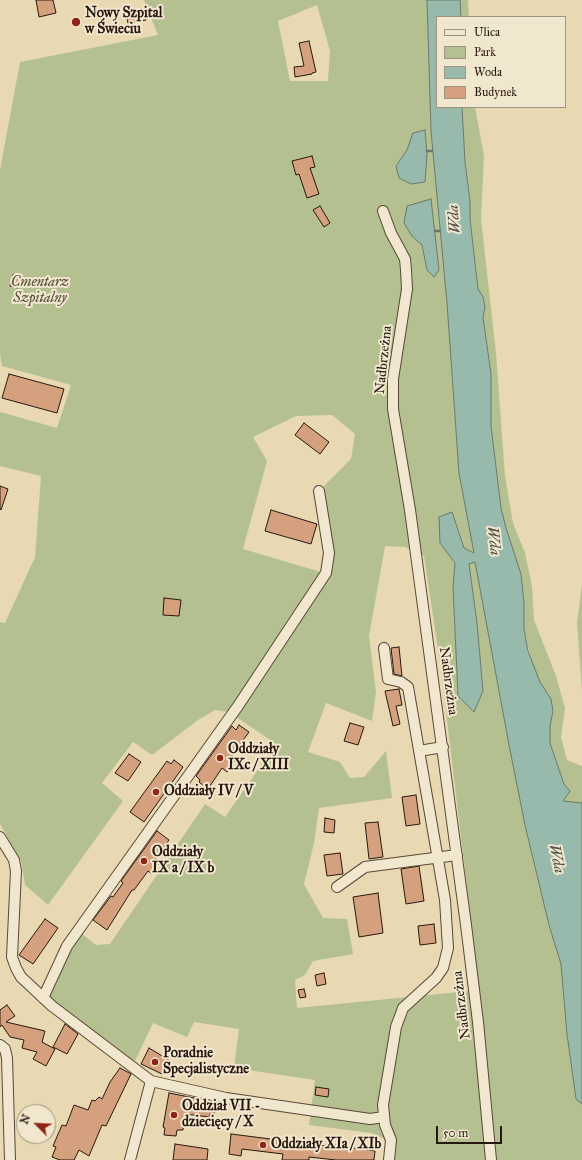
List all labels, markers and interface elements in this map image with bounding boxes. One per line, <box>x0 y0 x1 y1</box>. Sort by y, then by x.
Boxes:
place label: Nowy Szpital w Świeciu <box>85 6 162 38</box>
marker: Nowy Szpital w Świeciu <box>70 16 82 28</box>
legend <box>436 16 566 108</box>
text: Ulica <box>474 25 500 39</box>
text: Park <box>474 45 496 59</box>
text: Woda <box>474 65 502 79</box>
text: Budynek <box>474 85 517 99</box>
water label: Wda <box>445 204 465 234</box>
park label: Cmentarz Szpitalny <box>11 275 69 308</box>
street label: Nadbrzeżna <box>372 325 396 395</box>
water label: Wda <box>482 526 504 556</box>
street label: Nadbrzeżna <box>435 646 461 716</box>
place label: Oddziały IXc / XIII <box>228 742 289 774</box>
marker: Oddziały IXc / XIII <box>215 753 225 763</box>
place label: Oddziały IV / V <box>164 784 253 800</box>
marker: Oddziały IV / V <box>151 787 161 797</box>
water label: Wda <box>544 843 568 875</box>
place label: Oddziały IX a / IX b <box>152 845 214 878</box>
marker: Oddziały IX a / IX b <box>139 856 149 866</box>
street label: Nadbrzeżna <box>449 970 475 1040</box>
place label: Poradnie Specjalistyczne <box>163 1046 249 1078</box>
marker: Poradnie Specjalistyczne <box>150 1057 160 1067</box>
place label: Oddział VII - dziecięcy / X <box>182 1099 260 1132</box>
north arrow <box>16 1104 56 1144</box>
marker: Oddział VII - dziecięcy / X <box>169 1110 179 1120</box>
text: N <box>18 1112 33 1126</box>
scale bar <box>438 1118 504 1144</box>
text: 50 m <box>443 1126 468 1140</box>
place label: Oddziały XIa / XIb <box>271 1137 381 1153</box>
marker: Oddziały XIa / XIb <box>258 1140 268 1150</box>

